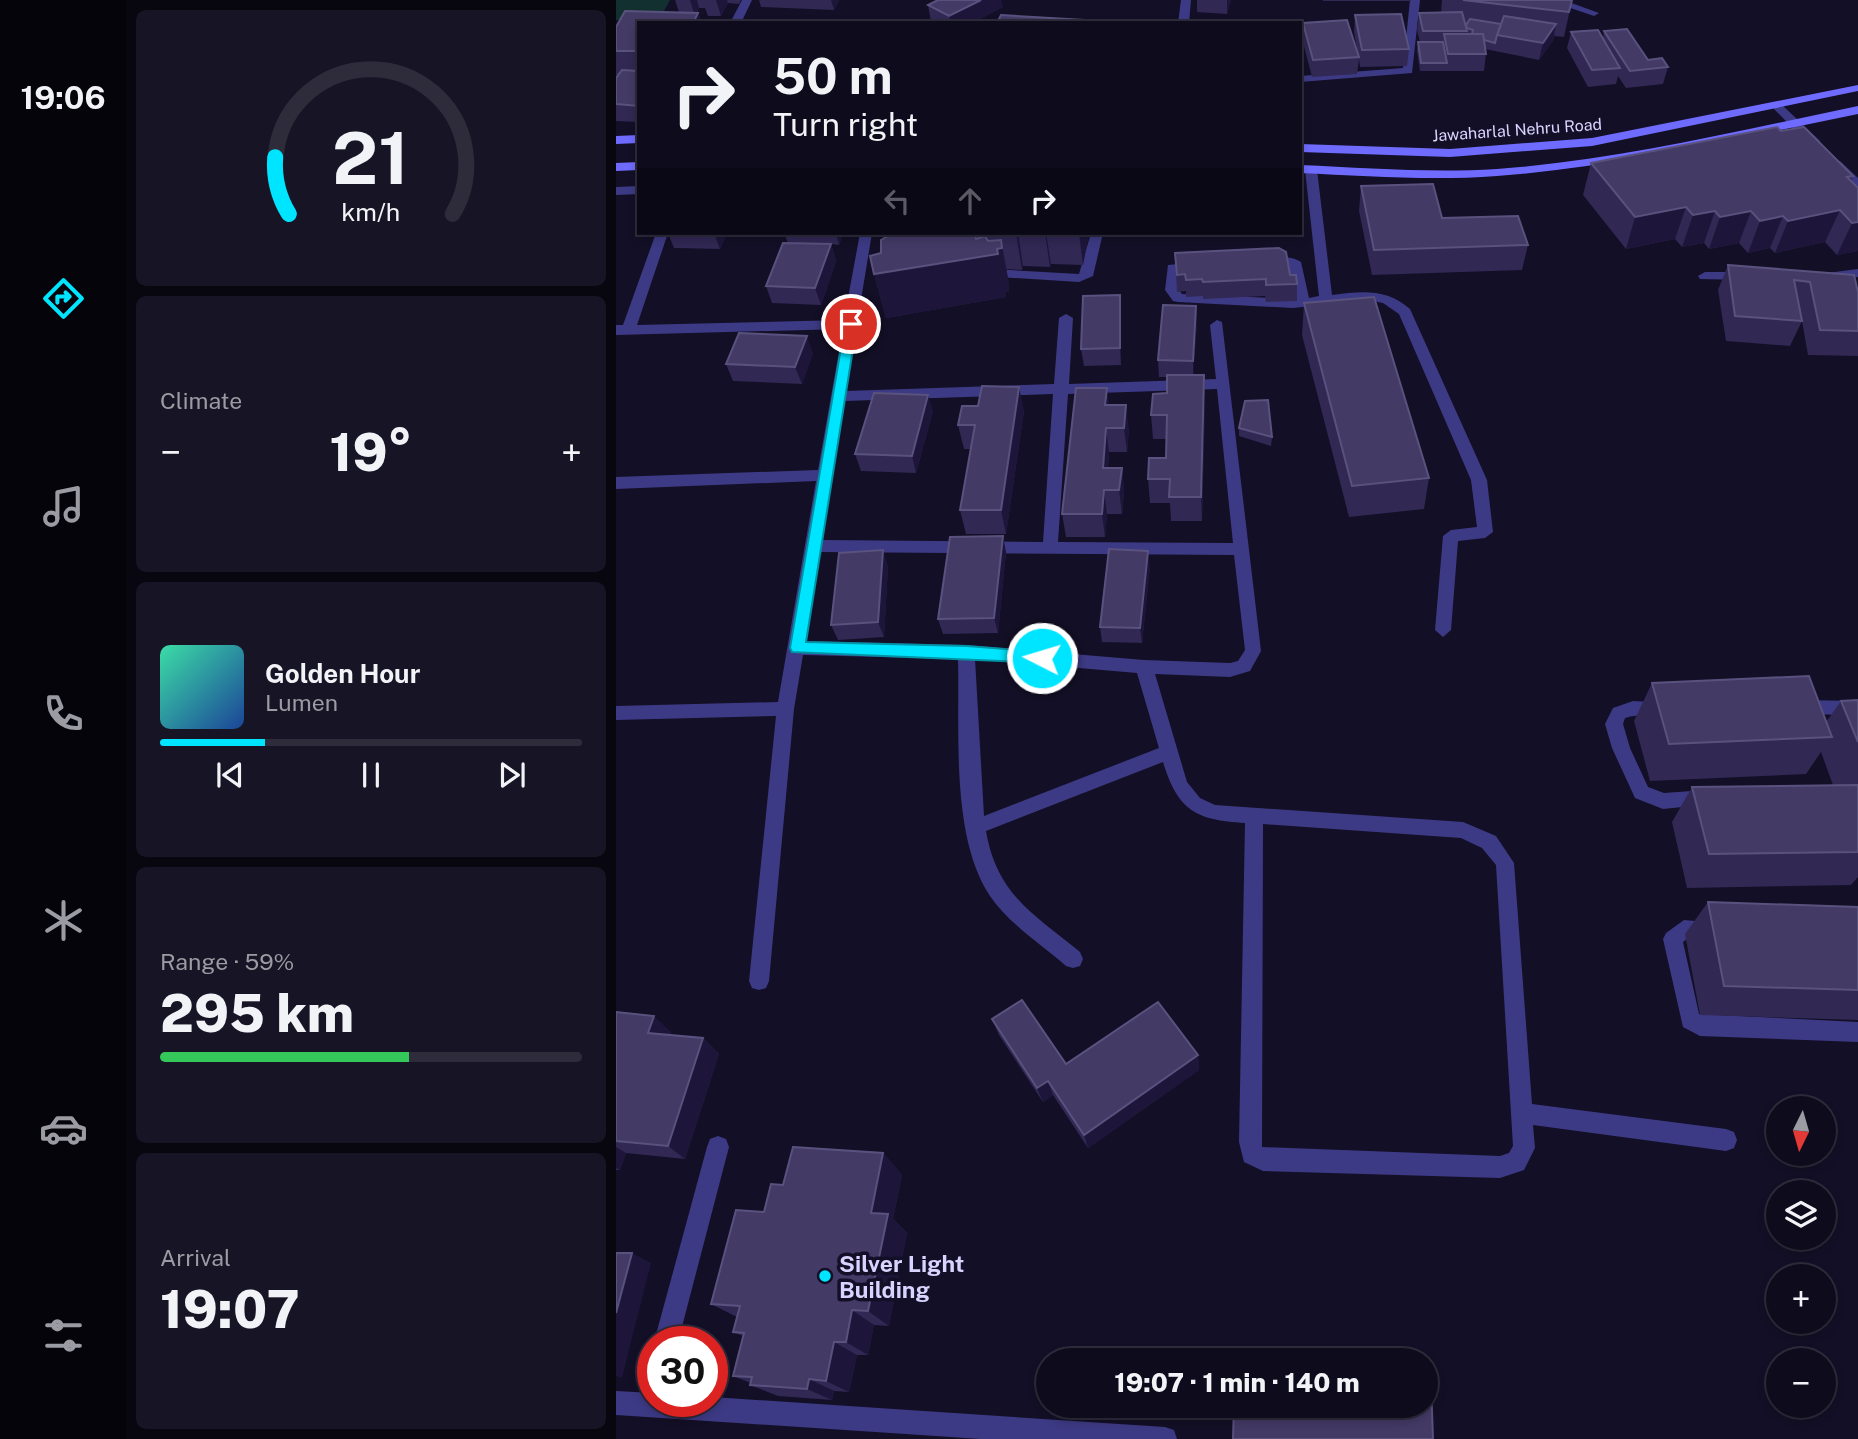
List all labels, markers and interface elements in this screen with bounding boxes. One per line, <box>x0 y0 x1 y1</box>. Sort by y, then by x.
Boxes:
text: 50 m <box>773 47 893 105</box>
icon: right <box>658 49 749 140</box>
text: 19:06 <box>20 79 106 116</box>
text: Turn right <box>773 106 918 143</box>
text: 21 <box>332 115 410 200</box>
street label: Jawaharlal Nehru Road <box>1431 115 1603 145</box>
icon: left <box>878 182 916 220</box>
icon: ahead <box>951 182 989 220</box>
icon: right <box>1024 182 1062 220</box>
text: km/h <box>342 197 400 227</box>
icon: directions <box>39 274 88 323</box>
pin <box>821 294 881 354</box>
icon: arrive <box>832 305 870 343</box>
text: Climate <box>160 387 242 414</box>
text: 19° <box>330 422 412 483</box>
text: − <box>160 430 181 475</box>
text: + <box>561 430 582 475</box>
icon: music <box>39 482 88 531</box>
position arrow <box>1005 621 1079 695</box>
text: Golden Hour <box>265 658 420 689</box>
icon: phone <box>39 689 88 738</box>
text: Lumen <box>265 689 338 716</box>
icon: previous <box>211 756 249 794</box>
icon: pause <box>352 756 390 794</box>
icon: next <box>493 756 531 794</box>
icon: climate <box>39 896 88 945</box>
text: Range · 59% <box>160 948 294 975</box>
text: 295 km <box>160 983 354 1044</box>
north arrow <box>1766 1096 1836 1166</box>
map controls <box>1766 1096 1836 1418</box>
icon: car <box>39 1104 88 1153</box>
button: layers <box>1766 1180 1836 1250</box>
text: Arrival <box>160 1244 231 1271</box>
place label: Silver Light Building <box>839 1250 964 1303</box>
button: + <box>1766 1264 1836 1334</box>
marker: Silver Light Building <box>817 1268 833 1284</box>
text: 19:07 <box>160 1279 300 1340</box>
icon: filters <box>39 1311 88 1360</box>
speed limit sign: 30 <box>637 1326 728 1417</box>
button: − <box>1766 1348 1836 1418</box>
text: 19:07 · 1 min · 140 m <box>1114 1367 1360 1398</box>

